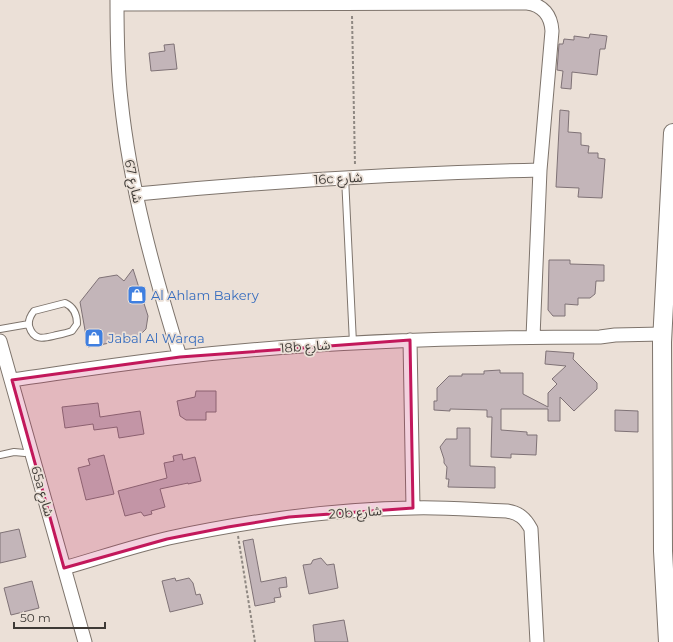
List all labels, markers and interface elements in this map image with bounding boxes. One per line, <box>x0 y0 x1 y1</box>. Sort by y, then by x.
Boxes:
street label: شارع 67 <box>119 158 146 205</box>
street label: 16c شارع <box>313 169 363 190</box>
shop icon: Al Ahlam Bakery <box>126 284 148 306</box>
place label: Al Ahlam Bakery <box>151 287 260 303</box>
shop icon: Jabal Al Warqa <box>83 327 105 349</box>
place label: Jabal Al Warqa <box>107 330 205 346</box>
street label: 18b شارع <box>279 336 331 359</box>
street label: 65a شارع <box>25 464 58 519</box>
street label: 20b شارع <box>328 502 382 525</box>
scale bar <box>14 604 105 630</box>
text: 50 m <box>20 610 51 625</box>

